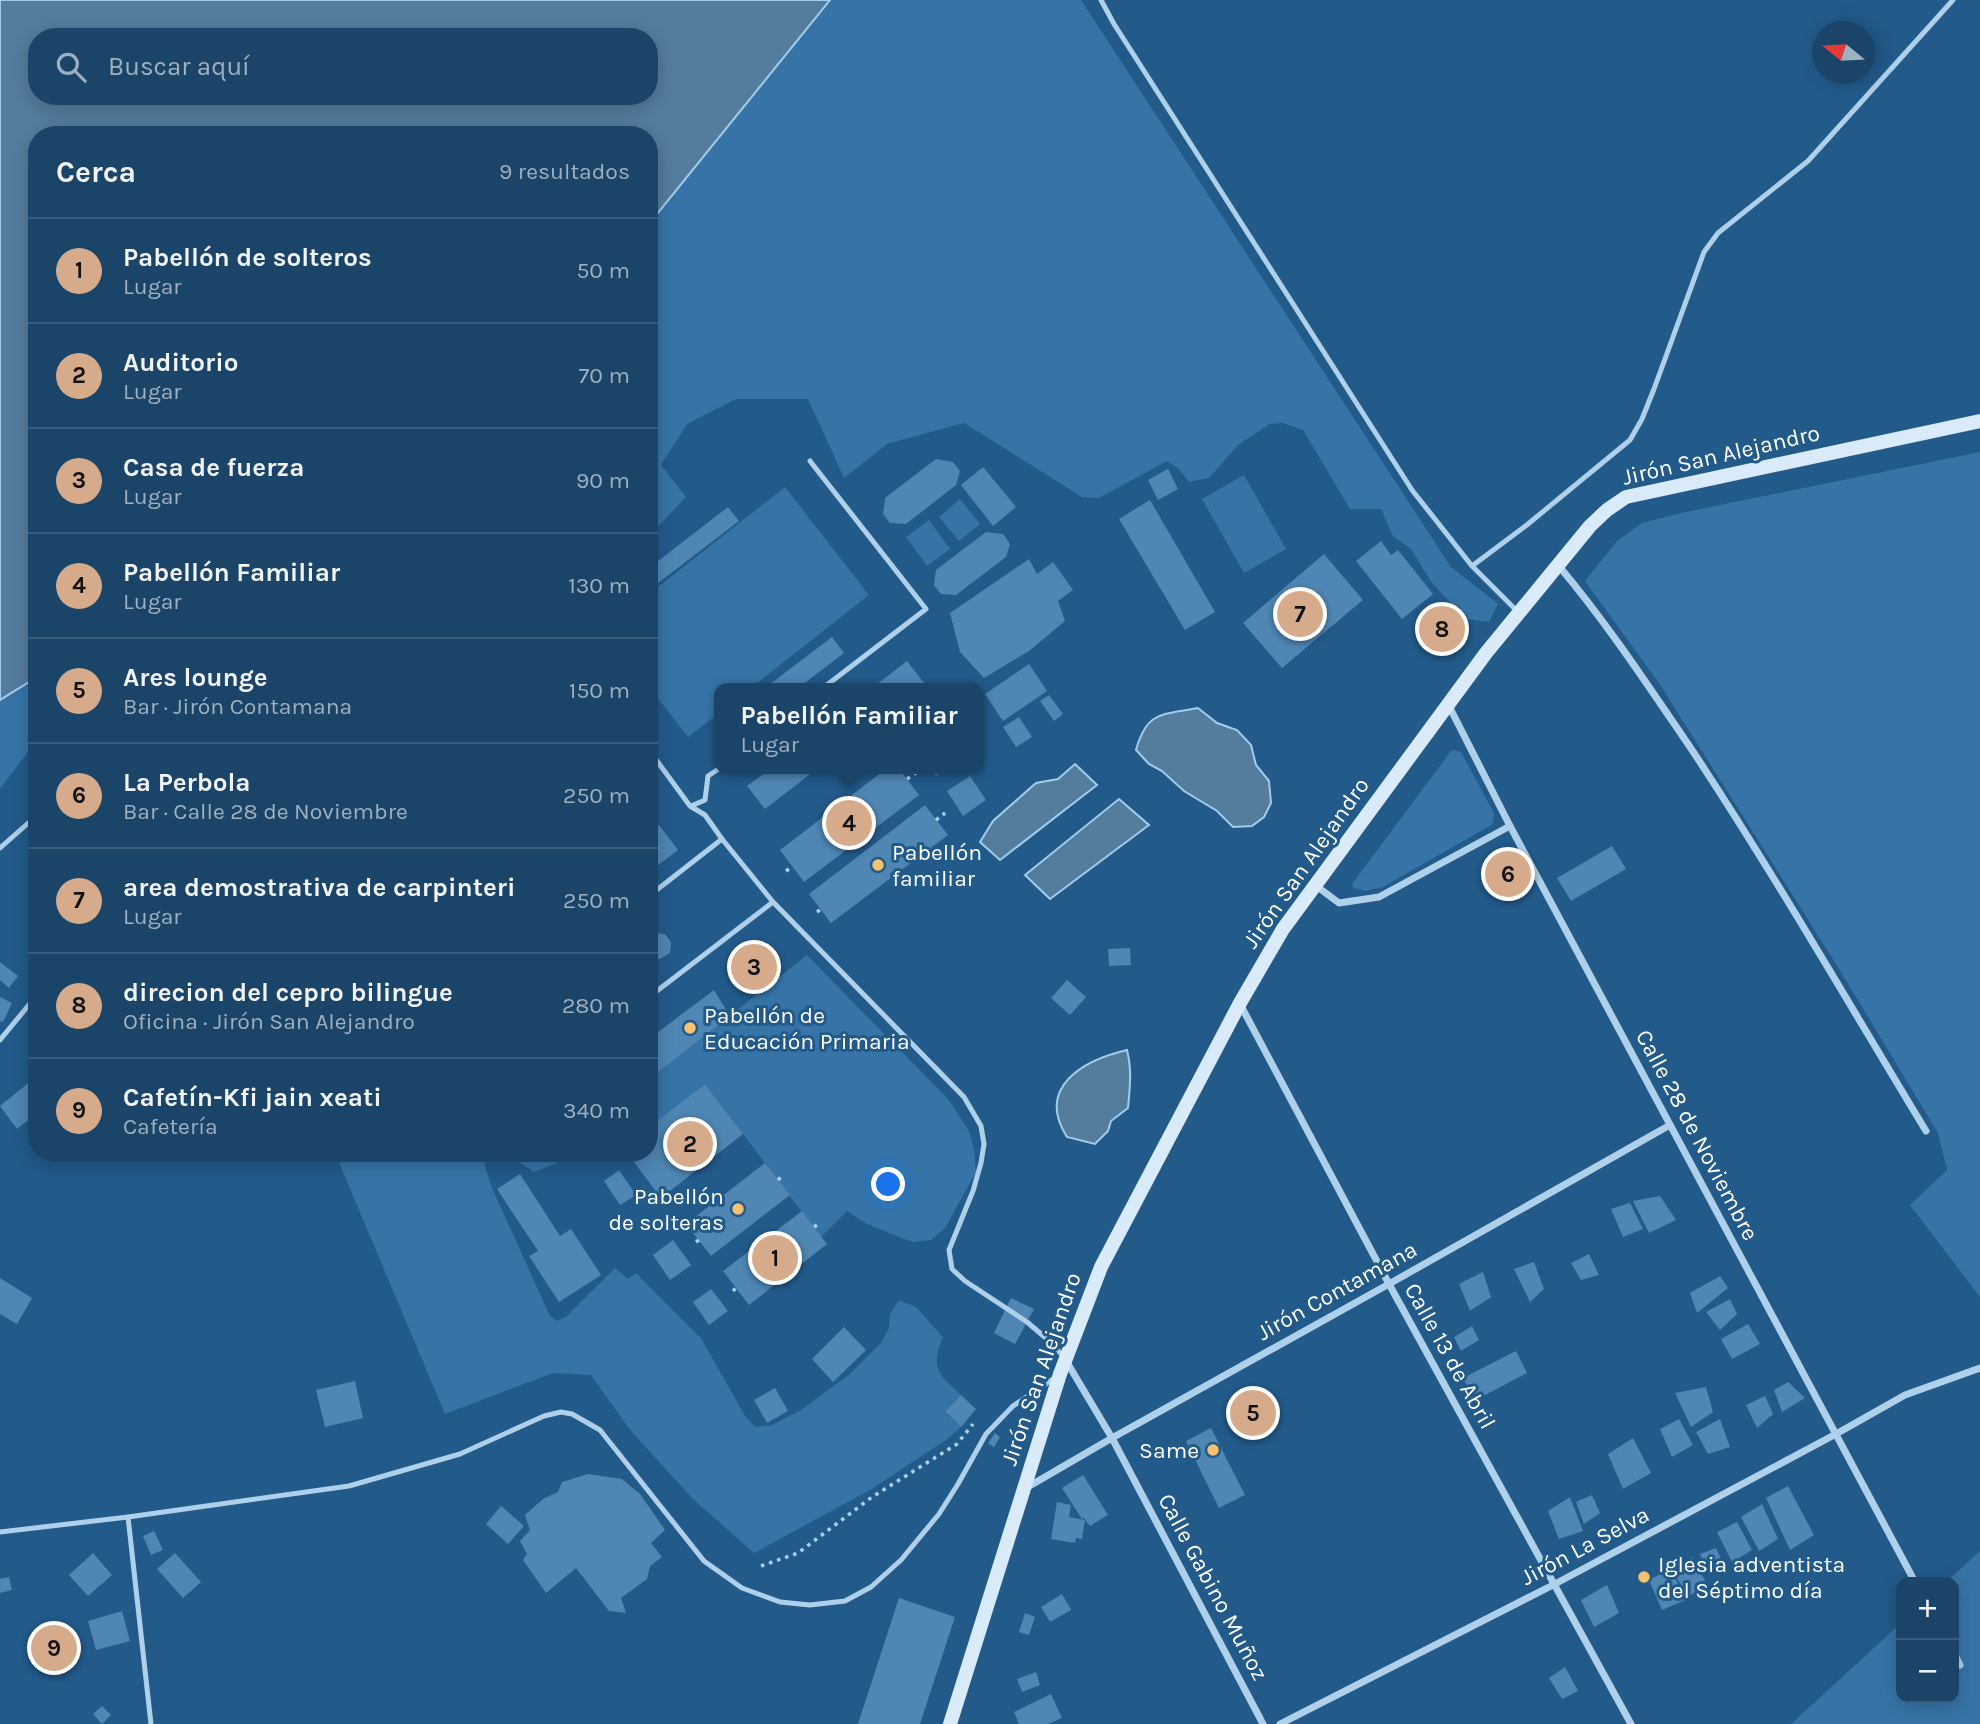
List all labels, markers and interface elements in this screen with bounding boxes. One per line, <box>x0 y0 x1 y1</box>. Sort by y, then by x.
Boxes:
north arrow <box>1812 21 1875 84</box>
search box <box>28 28 658 105</box>
icon: search <box>52 48 90 86</box>
text: Buscar aquí <box>108 51 250 82</box>
text: Cerca <box>56 154 136 190</box>
text: 9 resultados <box>499 158 630 185</box>
text: Pabellón de solteros <box>123 242 372 273</box>
text: 1 <box>75 257 83 284</box>
text: 50 m <box>576 257 630 284</box>
text: Lugar <box>123 273 182 300</box>
text: Auditorio <box>123 347 238 378</box>
text: 2 <box>72 362 86 389</box>
text: 70 m <box>579 362 630 389</box>
text: Lugar <box>123 378 182 405</box>
street label: Jirón San Alejandro <box>1620 419 1822 491</box>
text: Casa de fuerza <box>123 452 304 483</box>
text: 3 <box>72 467 86 494</box>
text: 90 m <box>576 467 630 494</box>
text: Lugar <box>123 483 182 510</box>
text: Pabellón Familiar <box>123 557 340 588</box>
text: 4 <box>72 572 86 599</box>
text: 130 m <box>568 572 630 599</box>
text: Lugar <box>123 588 182 615</box>
pin: 7 <box>1277 588 1323 640</box>
pin: 8 <box>1419 603 1465 655</box>
text: Ares lounge <box>123 662 268 693</box>
text: 5 <box>72 677 86 704</box>
text: 150 m <box>569 677 630 704</box>
popup <box>714 683 984 774</box>
text: Bar · Jirón Contamana <box>123 693 352 720</box>
text: Pabellón Familiar <box>740 700 958 731</box>
text: Lugar <box>740 731 799 758</box>
text: La Perbola <box>123 767 251 798</box>
street label: Jirón San Alejandro <box>1237 773 1375 953</box>
text: 6 <box>72 782 86 809</box>
text: 250 m <box>563 782 630 809</box>
pin: 4 <box>826 797 872 849</box>
text: Bar · Calle 28 de Noviembre <box>123 798 408 825</box>
place label: Pabellón familiar <box>892 839 982 892</box>
pin: 6 <box>1485 848 1531 900</box>
marker: Pabellón familiar <box>870 857 886 873</box>
text: area demostrativa de carpinteri <box>123 872 515 903</box>
text: 7 <box>73 887 85 914</box>
text: 250 m <box>563 887 630 914</box>
text: Lugar <box>123 903 182 930</box>
pin: 3 <box>731 941 777 993</box>
text: direcion del cepro bilingue <box>123 977 453 1008</box>
text: 8 <box>72 992 86 1019</box>
text: 280 m <box>562 992 630 1019</box>
place label: Pabellón de Educación Primaria <box>704 1002 910 1055</box>
text: Oficina · Jirón San Alejandro <box>123 1008 415 1035</box>
marker: Pabellón de Educación Primaria <box>682 1020 698 1036</box>
street label: Calle 28 de Noviembre <box>1630 1025 1764 1245</box>
text: Cafetín-Kfi jain xeati <box>123 1082 382 1113</box>
text: 9 <box>72 1097 86 1124</box>
text: 340 m <box>563 1097 630 1124</box>
text: Cafetería <box>123 1113 218 1140</box>
pin: 2 <box>667 1118 713 1170</box>
your location <box>871 1167 905 1201</box>
place label: Pabellón de solteras <box>608 1183 724 1236</box>
marker: Pabellón de solteras <box>730 1201 746 1217</box>
pin: 1 <box>752 1232 798 1284</box>
street label: Jirón Contamana <box>1252 1236 1422 1346</box>
street label: Jirón San Alejandro <box>995 1269 1087 1469</box>
street label: Calle 13 de Abril <box>1399 1278 1501 1434</box>
pin: 5 <box>1230 1387 1276 1439</box>
place label: Same <box>1139 1437 1199 1464</box>
marker: Same <box>1205 1442 1221 1458</box>
street label: Calle Gabino Muñoz <box>1152 1489 1274 1685</box>
street label: Jirón La Selva <box>1516 1501 1654 1591</box>
place label: Iglesia adventista del Séptimo día <box>1658 1551 1845 1604</box>
marker: Iglesia adventista del Séptimo día <box>1636 1569 1652 1585</box>
map controls <box>1896 1577 1959 1703</box>
button: + <box>1896 1577 1959 1640</box>
pin: 9 <box>31 1622 77 1674</box>
button: − <box>1896 1640 1959 1703</box>

